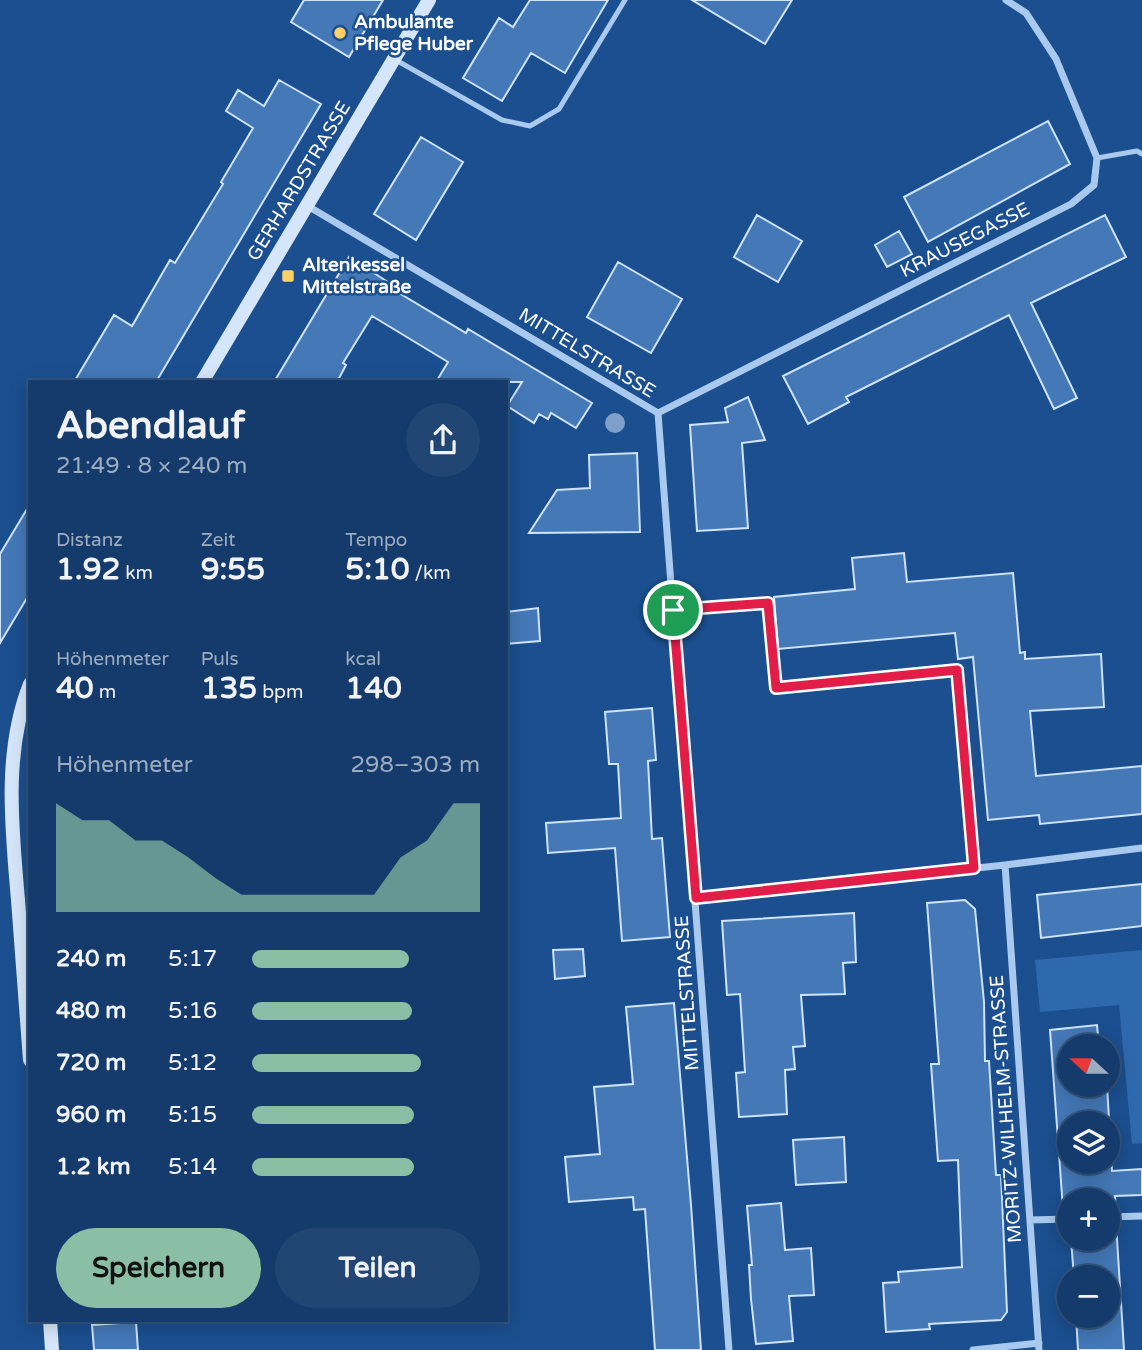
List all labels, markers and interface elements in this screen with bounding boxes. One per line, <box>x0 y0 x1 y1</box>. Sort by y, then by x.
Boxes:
place label: Ambulante Pflege Huber <box>354 11 474 56</box>
marker: Ambulante Pflege Huber <box>332 25 348 41</box>
street label: GERHARDSTRASSE <box>243 97 355 265</box>
street label: KRAUSEGASSE <box>897 198 1033 282</box>
place label: Altenkessel Mittelstraße <box>302 254 412 298</box>
marker: Altenkessel Mittelstraße <box>280 268 296 284</box>
street label: MITTELSTRASSE <box>515 303 659 403</box>
text: Abendlauf <box>56 403 245 449</box>
button: share <box>406 403 480 477</box>
text: 21:49 · 8 × 240 m <box>56 452 247 480</box>
text: Distanz <box>56 529 123 551</box>
text: Zeit <box>201 529 236 551</box>
text: Tempo <box>345 529 407 551</box>
text: 1.92 <box>56 551 120 588</box>
text: 9:55 <box>201 551 265 588</box>
text: 5:10 <box>345 551 410 588</box>
text: km <box>120 562 153 584</box>
text: /km <box>410 562 451 584</box>
pin <box>643 580 703 640</box>
icon: arrive <box>654 591 692 629</box>
text: Höhenmeter <box>56 648 169 670</box>
text: Puls <box>201 648 239 670</box>
text: kcal <box>345 648 381 670</box>
text: 40 <box>56 670 94 707</box>
text: 135 <box>201 670 257 707</box>
text: 140 <box>345 670 402 707</box>
text: m <box>94 681 116 703</box>
text: bpm <box>257 681 304 703</box>
text: Höhenmeter <box>56 751 193 779</box>
text: 298–303 m <box>351 751 480 779</box>
street label: MITTELSTRASSE <box>671 915 703 1071</box>
text: 240 m <box>56 945 126 973</box>
text: 5:17 <box>168 945 217 973</box>
street label: MORITZ-WILHELM-STRASSE <box>986 974 1026 1244</box>
text: 480 m <box>56 997 126 1025</box>
text: 5:16 <box>168 997 217 1025</box>
north arrow <box>1057 1034 1120 1097</box>
map controls <box>1057 1034 1120 1328</box>
text: 720 m <box>56 1049 126 1077</box>
text: 5:12 <box>168 1049 217 1077</box>
text: 960 m <box>56 1101 126 1129</box>
text: 5:15 <box>168 1101 217 1129</box>
button: layers <box>1057 1111 1120 1174</box>
text: 1.2 km <box>56 1153 131 1181</box>
text: 5:14 <box>168 1153 217 1181</box>
button: + <box>1057 1188 1120 1251</box>
button: Speichern <box>56 1228 261 1308</box>
button: Teilen <box>275 1228 480 1308</box>
button: − <box>1057 1265 1120 1328</box>

